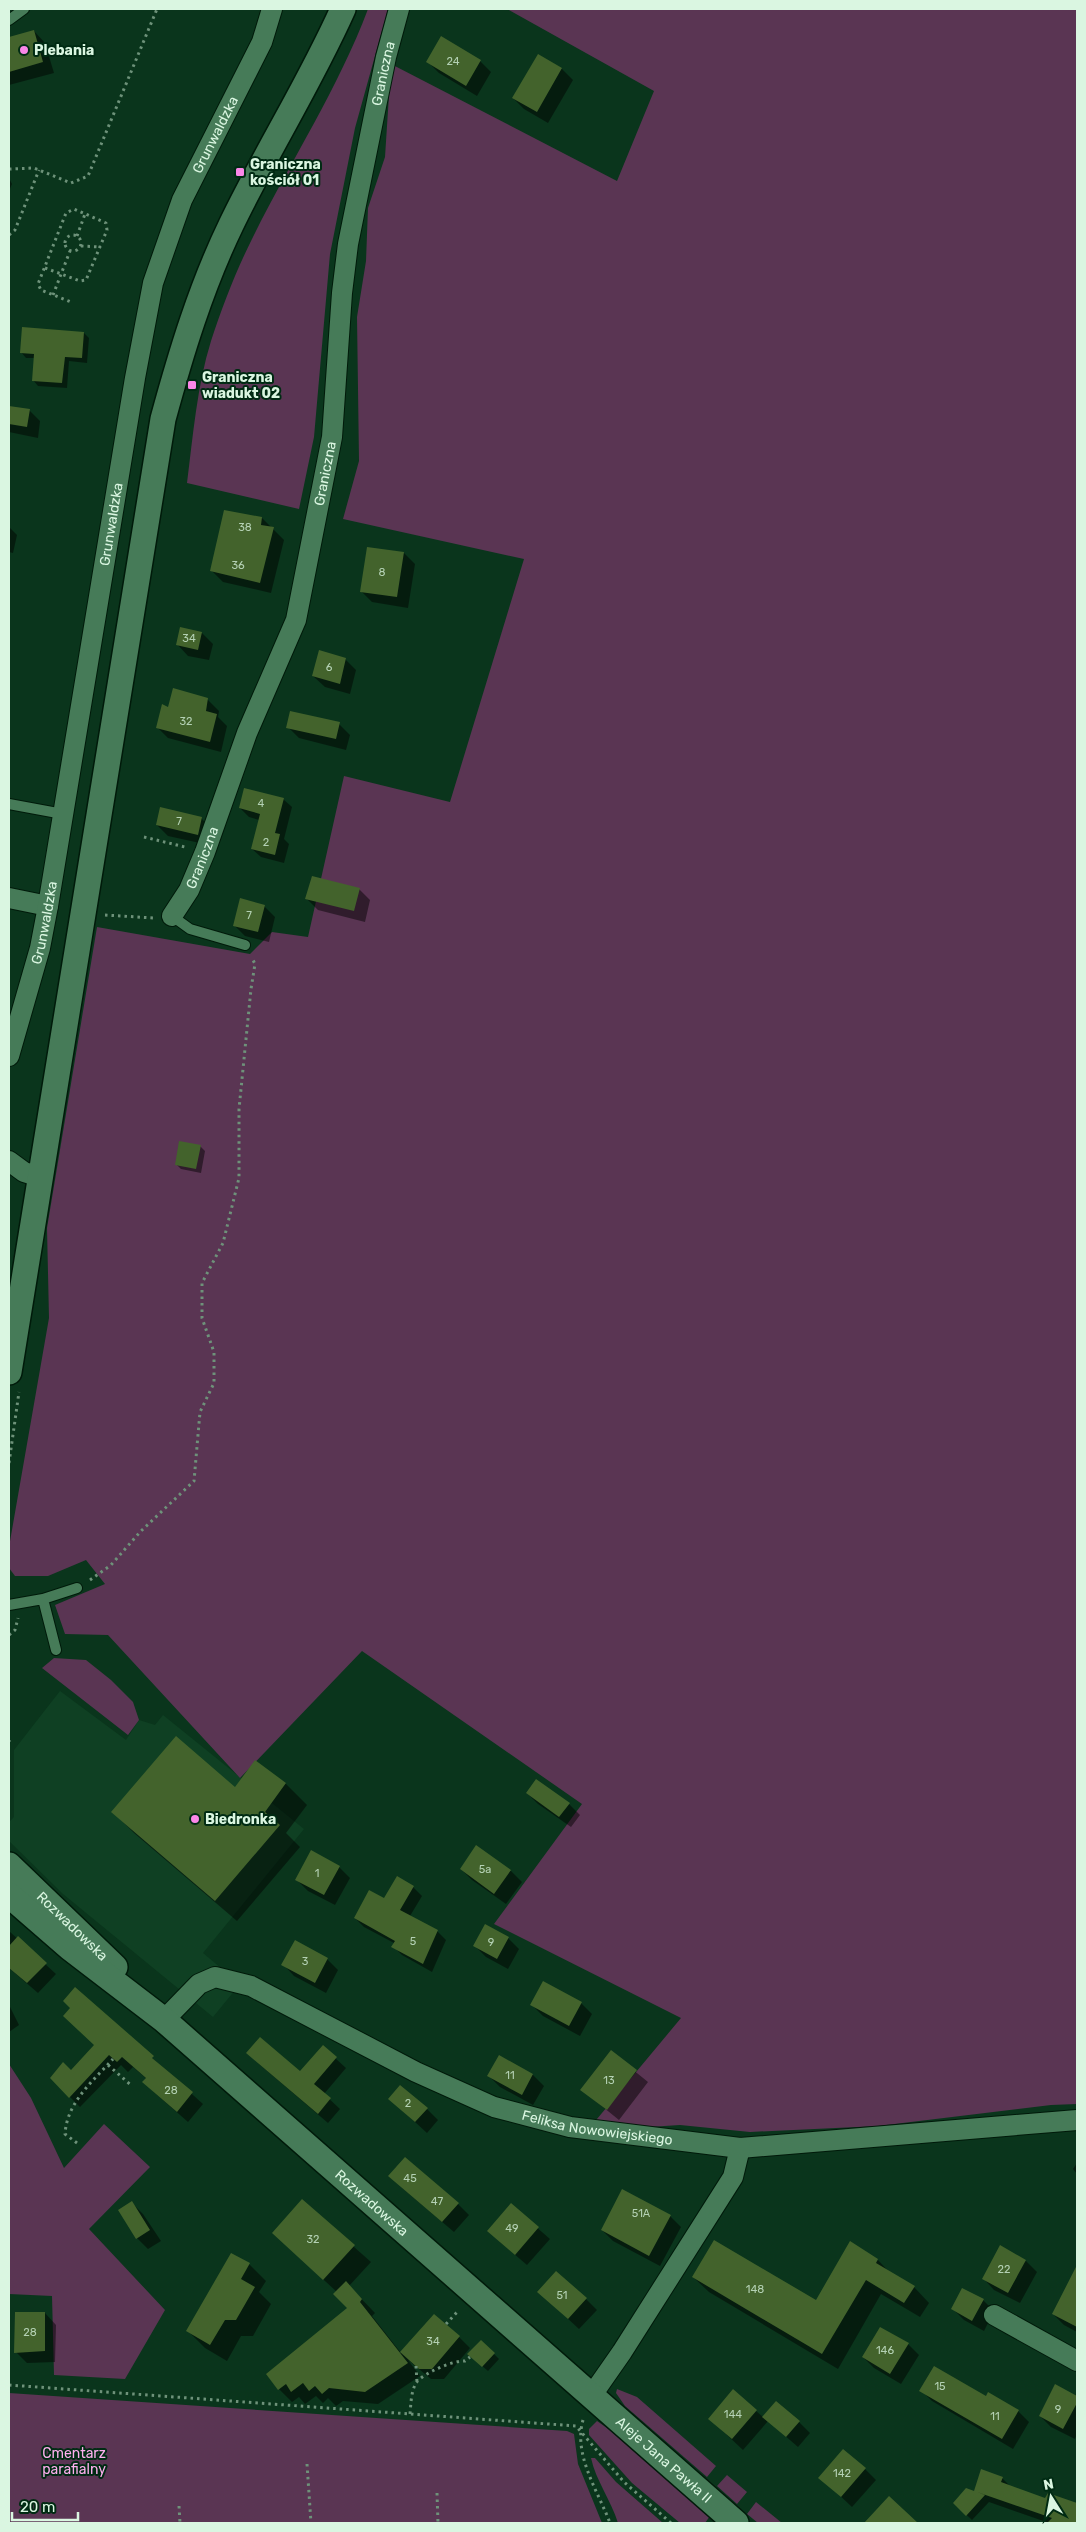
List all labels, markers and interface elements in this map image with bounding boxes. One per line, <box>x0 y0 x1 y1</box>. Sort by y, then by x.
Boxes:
street label: Graniczna <box>368 39 399 107</box>
place label: Plebania <box>34 42 94 59</box>
marker: Plebania <box>18 44 30 56</box>
house number: 24 <box>446 55 460 68</box>
street label: Grunwaldzka <box>189 94 242 176</box>
place label: Graniczna kościół 01 <box>250 156 321 189</box>
marker: Graniczna kościół 01 <box>234 166 246 178</box>
place label: Graniczna wiadukt 02 <box>202 369 280 402</box>
marker: Graniczna wiadukt 02 <box>186 379 198 391</box>
street label: Graniczna <box>311 440 340 507</box>
street label: Grunwaldzka <box>96 481 127 567</box>
house number: 38 <box>238 521 252 534</box>
house number: 36 <box>231 559 245 572</box>
house number: 8 <box>379 566 386 579</box>
house number: 34 <box>182 632 196 645</box>
house number: 6 <box>326 661 333 674</box>
house number: 32 <box>179 715 193 728</box>
house number: 4 <box>258 797 265 810</box>
house number: 7 <box>176 815 182 828</box>
street label: Graniczna <box>182 824 222 891</box>
house number: 2 <box>263 836 269 849</box>
street label: Grunwaldzka <box>28 880 61 966</box>
house number: 7 <box>246 909 252 922</box>
place label: Biedronka <box>205 1811 276 1828</box>
marker: Biedronka <box>189 1813 201 1825</box>
house number: 5a <box>479 1863 491 1876</box>
house number: 1 <box>315 1867 319 1880</box>
street label: Rozwadowska <box>33 1888 111 1964</box>
house number: 5 <box>410 1935 417 1948</box>
house number: 9 <box>488 1936 494 1949</box>
house number: 3 <box>302 1955 309 1968</box>
house number: 11 <box>505 2069 515 2082</box>
house number: 13 <box>603 2074 615 2087</box>
house number: 28 <box>164 2084 178 2097</box>
house number: 2 <box>405 2097 411 2110</box>
street label: Feliksa Nowowiejskiego <box>520 2107 674 2149</box>
street label: Rozwadowska <box>331 2166 412 2240</box>
house number: 45 <box>403 2172 417 2185</box>
house number: 47 <box>431 2195 443 2208</box>
house number: 51A <box>632 2207 651 2220</box>
house number: 49 <box>505 2222 519 2235</box>
house number: 32 <box>306 2233 320 2246</box>
house number: 22 <box>998 2263 1010 2276</box>
house number: 148 <box>746 2283 764 2296</box>
house number: 51 <box>556 2289 568 2302</box>
house number: 28 <box>23 2326 37 2339</box>
house number: 34 <box>426 2335 440 2348</box>
house number: 146 <box>876 2344 894 2357</box>
house number: 15 <box>934 2380 946 2393</box>
house number: 9 <box>1055 2403 1061 2416</box>
house number: 144 <box>724 2408 742 2421</box>
house number: 11 <box>990 2410 1000 2423</box>
street label: Aleje Jana Pawła II <box>612 2413 715 2507</box>
park label: Cmentarz parafialny <box>42 2445 106 2478</box>
house number: 142 <box>833 2467 851 2480</box>
north arrow <box>1026 2472 1076 2522</box>
text: N <box>1042 2475 1055 2494</box>
scale bar <box>12 2490 79 2522</box>
text: 20 m <box>20 2498 55 2516</box>

